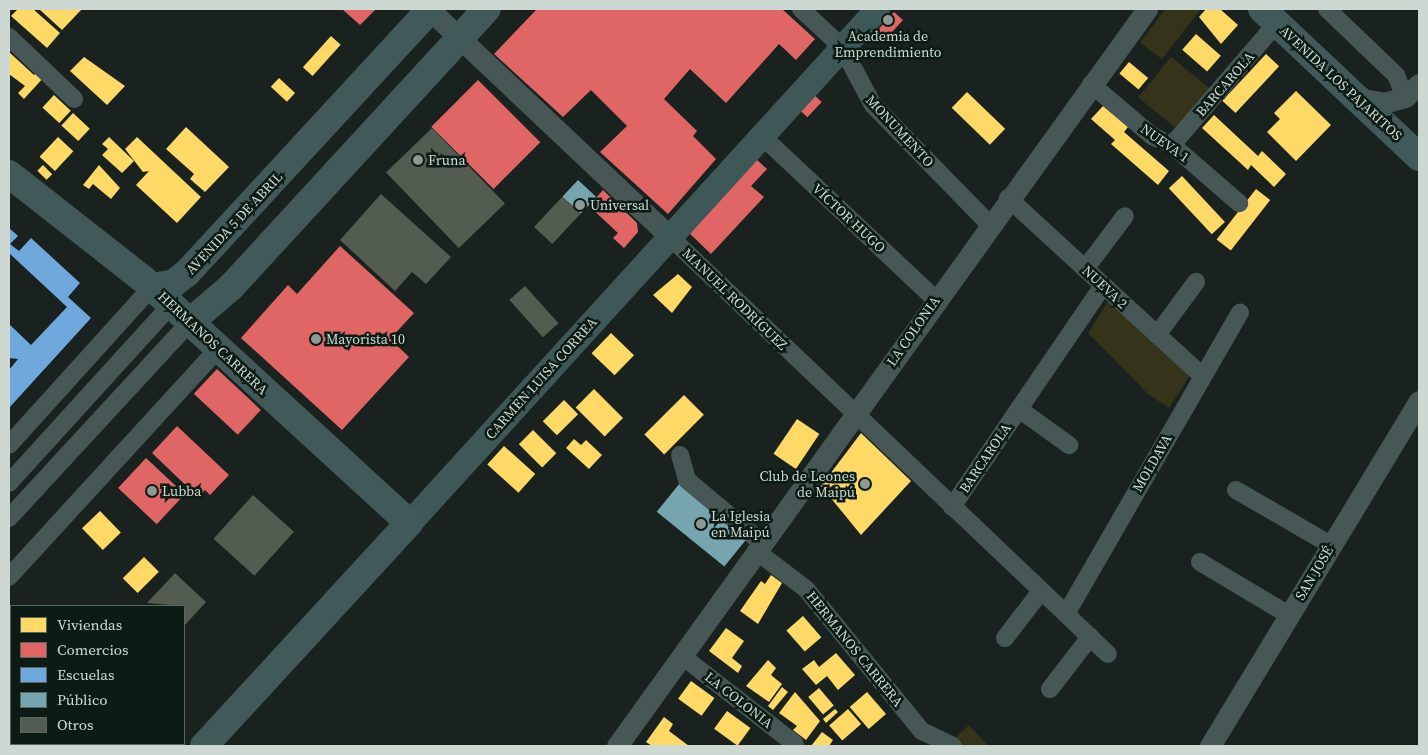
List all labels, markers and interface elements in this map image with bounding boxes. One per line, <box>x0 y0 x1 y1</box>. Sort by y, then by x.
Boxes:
marker: Academia de Emprendimiento <box>882 14 894 26</box>
street label: AVENIDA LOS PAJARITOS <box>1276 22 1406 144</box>
place label: Academia de Emprendimiento <box>834 28 942 60</box>
street label: BARCAROLA <box>1192 48 1258 120</box>
street label: MONUMENTO <box>863 92 937 170</box>
street label: NUEVA 1 <box>1137 120 1193 166</box>
place label: Fruna <box>428 152 466 168</box>
marker: Fruna <box>412 154 424 166</box>
street label: AVENIDA 5 DE ABRIL <box>182 168 286 278</box>
street label: VÍCTOR HUGO <box>809 180 889 256</box>
place label: Universal <box>590 197 649 213</box>
marker: Universal <box>574 199 586 211</box>
street label: MANUEL RODRÍGUEZ <box>679 245 791 353</box>
street label: NUEVA 2 <box>1079 262 1131 312</box>
street label: HERMANOS CARRERA <box>155 288 271 398</box>
street label: LA COLONIA <box>883 293 943 369</box>
street label: CARMEN LUISA CORREA <box>482 314 600 442</box>
place label: Mayorista 10 <box>326 331 405 347</box>
marker: Mayorista 10 <box>310 333 322 345</box>
street label: BARCAROLA <box>956 420 1014 496</box>
street label: MOLDAVA <box>1129 431 1175 495</box>
place label: Club de Leones de Maipú <box>759 468 855 501</box>
marker: Club de Leones de Maipú <box>859 478 871 490</box>
place label: Lubba <box>162 483 201 499</box>
marker: Lubba <box>146 485 158 497</box>
place label: La Iglesia en Maipú <box>711 508 770 540</box>
marker: La Iglesia en Maipú <box>695 518 707 530</box>
street label: SAN JOSÉ <box>1291 543 1337 603</box>
street label: HERMANOS CARRERA <box>803 588 907 710</box>
legend <box>10 605 185 745</box>
text: Viviendas <box>57 614 122 635</box>
text: Comercios <box>57 639 129 660</box>
text: Escuelas <box>57 664 114 685</box>
street label: LA COLONIA <box>702 668 776 732</box>
text: Público <box>57 689 108 710</box>
text: Otros <box>57 714 93 735</box>

